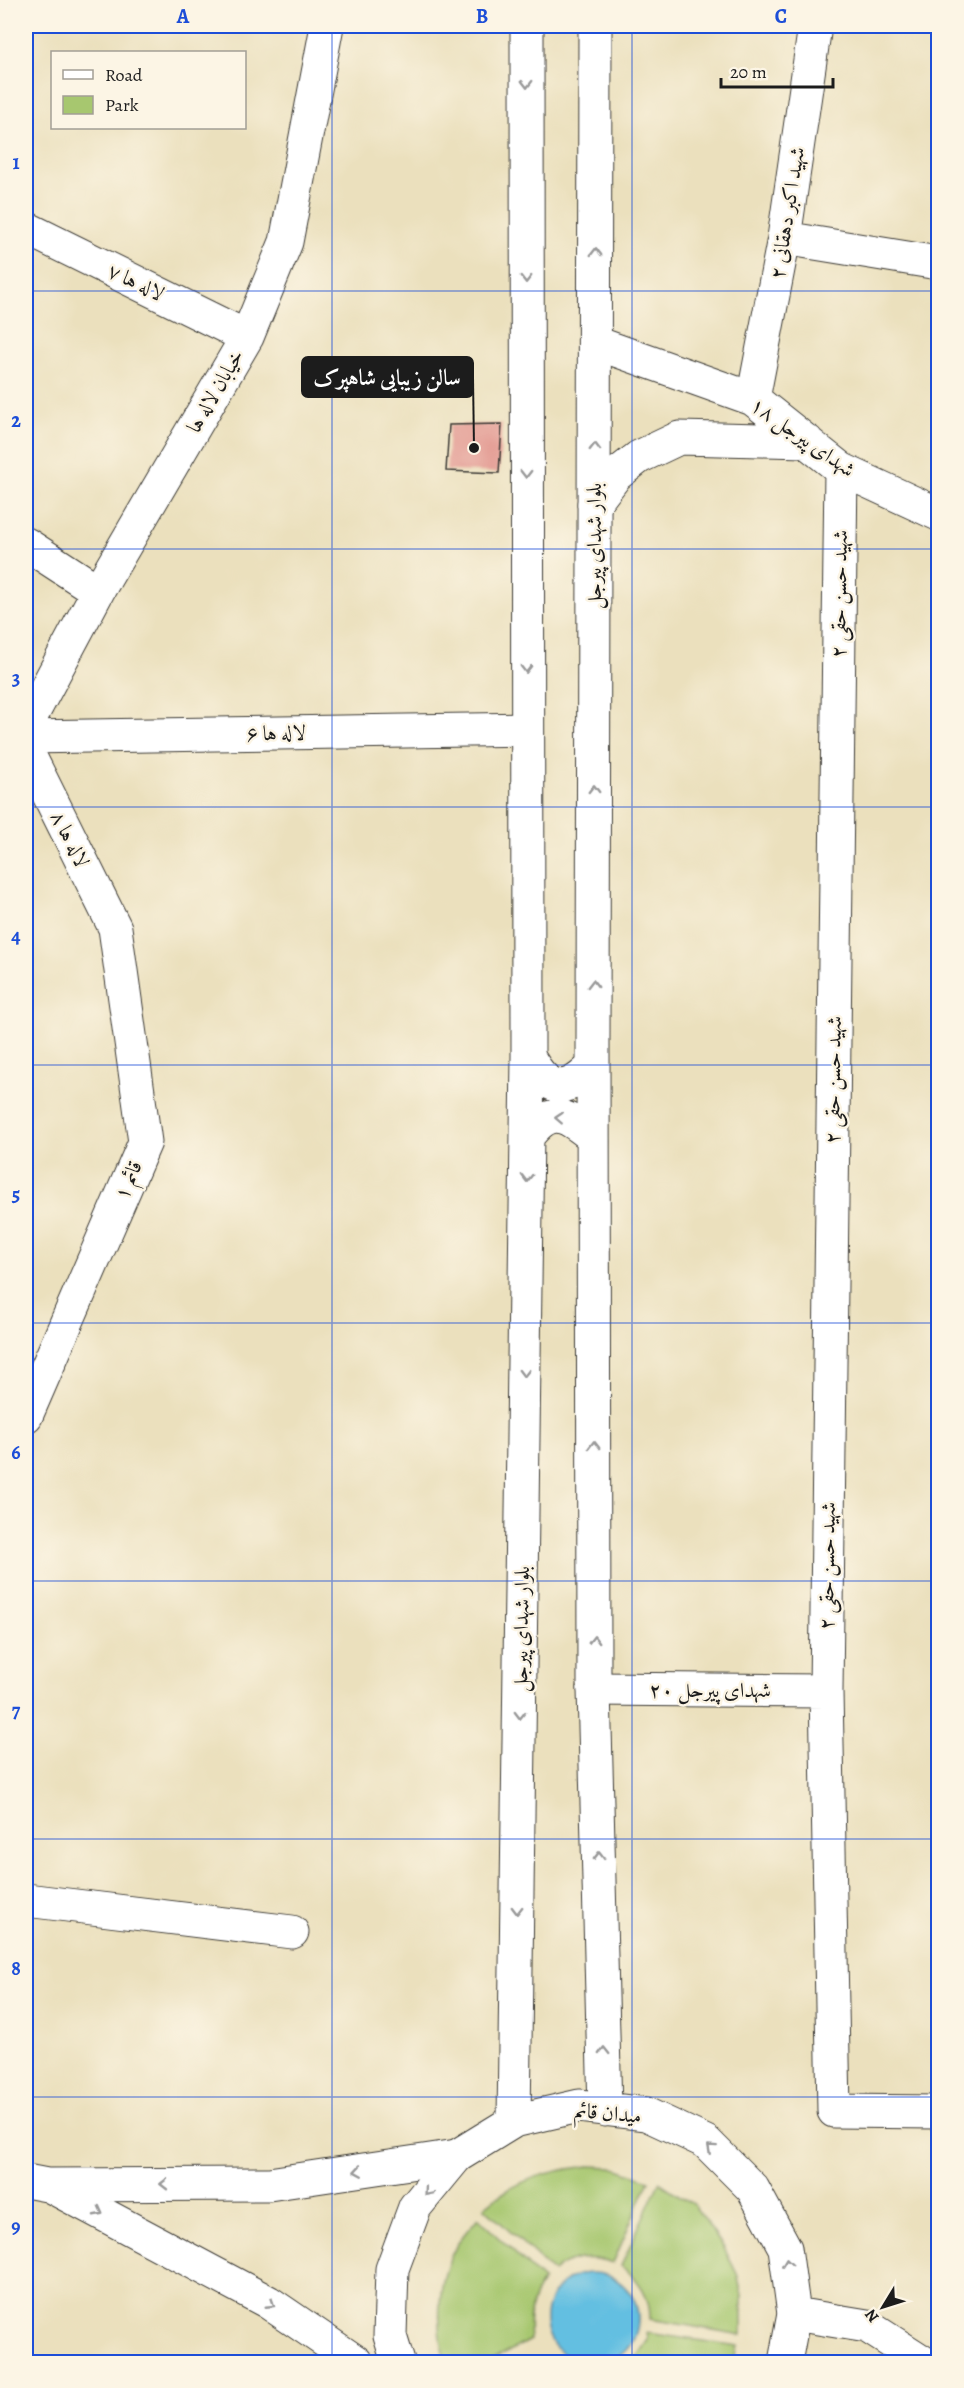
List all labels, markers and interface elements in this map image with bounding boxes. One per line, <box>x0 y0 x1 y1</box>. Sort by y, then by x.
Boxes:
text: A <box>176 3 190 30</box>
text: B <box>476 3 488 30</box>
text: C <box>775 3 787 30</box>
legend <box>51 51 246 129</box>
scale bar <box>721 51 834 89</box>
text: 20 m <box>730 60 767 84</box>
text: Road <box>105 63 143 87</box>
one-way arrow <box>521 79 533 88</box>
text: Park <box>105 93 139 117</box>
street label: شهید اکبر دهقانی ۲ <box>763 145 811 281</box>
text: 1 <box>12 149 20 176</box>
one-way arrow <box>590 248 602 257</box>
street label: لاله ها ۷ <box>103 256 169 308</box>
one-way arrow <box>520 274 532 283</box>
street label: خیابان لاله ها <box>180 344 250 438</box>
callout: سالن زیبایی شاهپرک <box>302 357 473 397</box>
text: سالن زیبایی شاهپرک <box>313 363 461 393</box>
street label: شهدای پیرجل ۱۸ <box>744 391 861 484</box>
text: 2 <box>11 407 21 434</box>
one-way arrow <box>589 443 601 452</box>
one-way arrow <box>520 469 532 478</box>
street label: بلوار شهدای پیرجل <box>580 483 609 609</box>
street label: شهید حسن حقی ۲ <box>824 530 855 658</box>
one-way arrow <box>520 664 532 673</box>
text: 3 <box>12 665 20 692</box>
street label: لاله ها ۶ <box>246 718 306 748</box>
one-way arrow <box>588 785 600 794</box>
street label: لاله ها ۸ <box>44 806 96 872</box>
text: 4 <box>11 923 21 950</box>
one-way arrow <box>587 980 599 989</box>
street label: شهید حسن حقی ۲ <box>818 1016 849 1144</box>
one-way arrow <box>554 1111 563 1124</box>
street label: قائم ۱ <box>107 1156 153 1206</box>
one-way arrow <box>520 1173 533 1182</box>
text: 5 <box>12 1181 20 1208</box>
one-way arrow <box>518 1368 530 1377</box>
text: 6 <box>11 1439 21 1466</box>
one-way arrow <box>588 1441 600 1450</box>
street label: شهید حسن حقی ۲ <box>812 1502 843 1630</box>
street label: بلوار شهدای پیرجل <box>506 1566 537 1692</box>
one-way arrow <box>588 1636 600 1645</box>
street label: شهدای پیرجل ۲۰ <box>649 1676 771 1705</box>
text: 7 <box>12 1697 21 1724</box>
one-way arrow <box>514 1710 526 1719</box>
one-way arrow <box>592 1852 605 1861</box>
one-way arrow <box>511 1905 523 1914</box>
text: 8 <box>11 1955 21 1982</box>
one-way arrow <box>597 2047 610 2056</box>
street label: میدان قائم <box>573 2096 643 2134</box>
one-way arrow <box>708 2144 718 2155</box>
one-way arrow <box>353 2164 363 2176</box>
one-way arrow <box>160 2178 169 2190</box>
one-way arrow <box>424 2185 435 2196</box>
one-way arrow <box>93 2205 103 2216</box>
text: 9 <box>11 2213 21 2240</box>
one-way arrow <box>781 2259 793 2268</box>
north arrow <box>853 2277 913 2337</box>
one-way arrow <box>264 2297 275 2308</box>
text: N <box>859 2304 884 2327</box>

